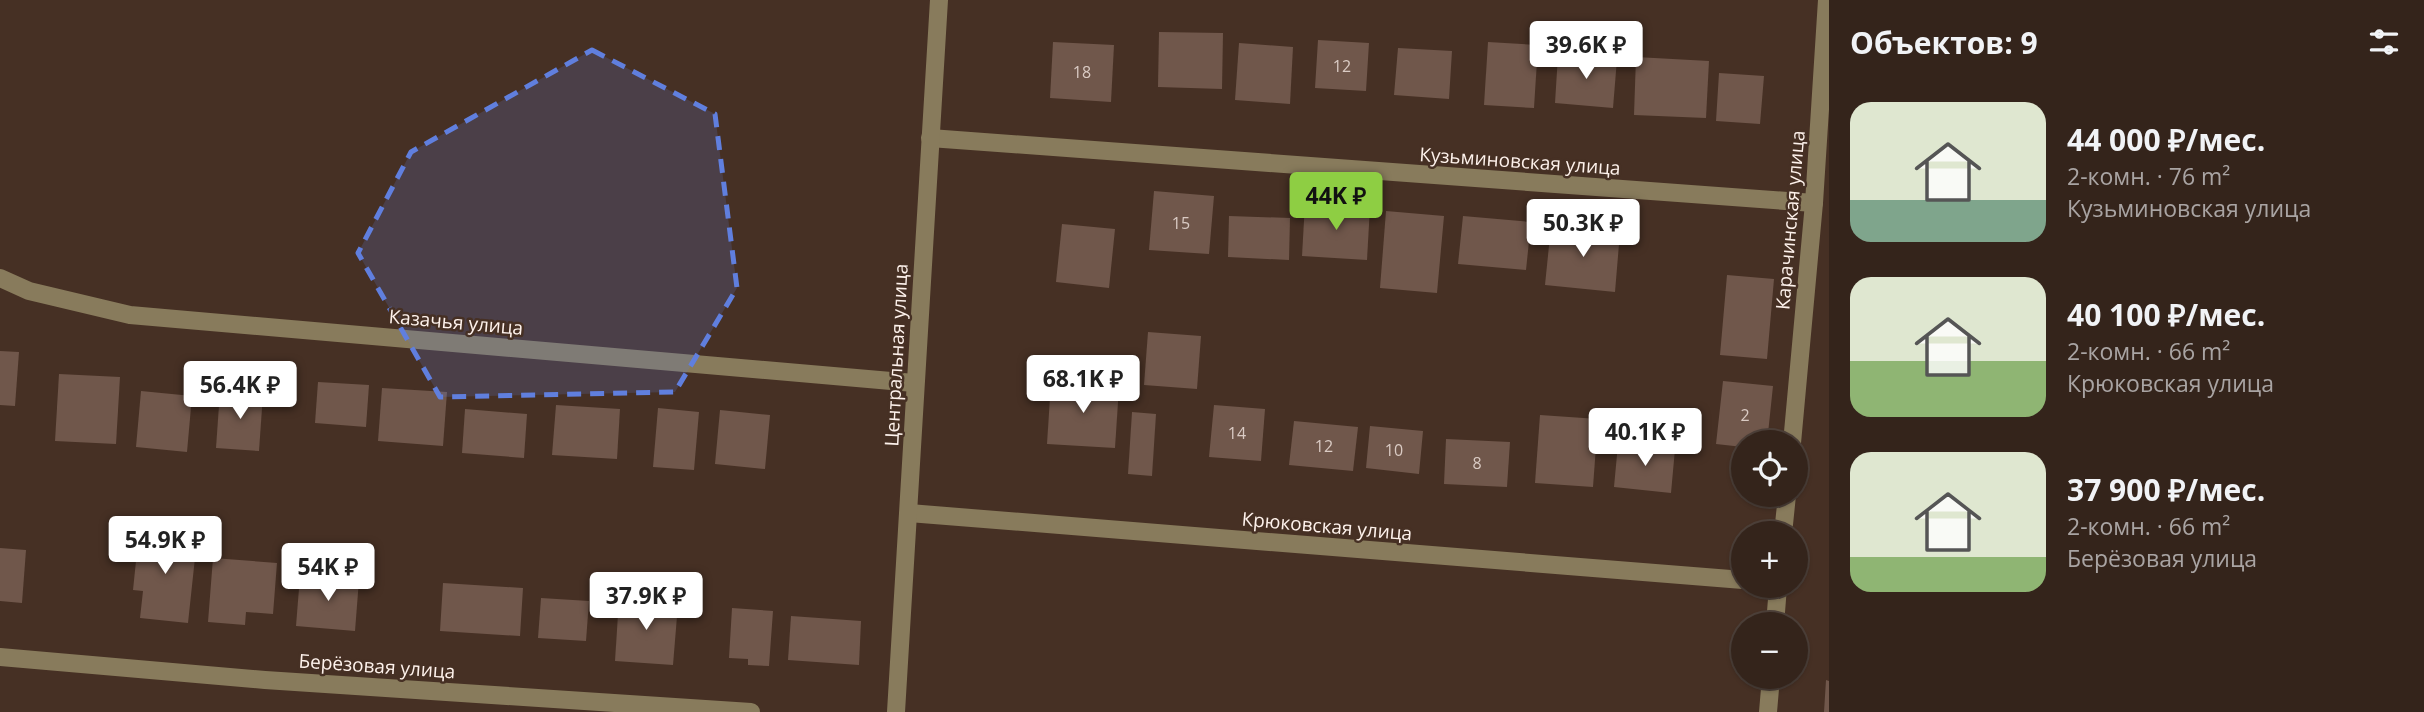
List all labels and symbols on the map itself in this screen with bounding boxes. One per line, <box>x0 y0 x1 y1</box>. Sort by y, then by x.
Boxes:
pin: 39.6K ₽ <box>1521 22 1651 81</box>
house number: 12 <box>1333 55 1351 77</box>
house number: 18 <box>1073 61 1091 83</box>
street label: Карачинская улица <box>1769 129 1811 311</box>
street label: Кузьминовская улица <box>1418 141 1622 181</box>
pin: 44K ₽ <box>1287 173 1385 232</box>
pin: 50.3K ₽ <box>1518 200 1648 259</box>
house number: 15 <box>1172 212 1190 234</box>
street label: Центральная улица <box>878 263 914 447</box>
street label: Казачья улица <box>388 303 524 341</box>
pin: 68.1K ₽ <box>1018 356 1148 415</box>
pin: 56.4K ₽ <box>175 362 305 421</box>
house number: 2 <box>1740 404 1750 426</box>
pin: 40.1K ₽ <box>1580 408 1710 468</box>
house number: 14 <box>1228 422 1246 444</box>
house number: 12 <box>1315 435 1333 457</box>
house number: 10 <box>1385 439 1403 461</box>
house number: 8 <box>1472 452 1482 474</box>
street label: Крюковская улица <box>1241 506 1413 546</box>
pin: 54.9K ₽ <box>100 516 230 576</box>
pin: 54K ₽ <box>279 544 377 603</box>
pin: 37.9K ₽ <box>581 572 711 632</box>
street label: Берёзовая улица <box>298 648 456 684</box>

